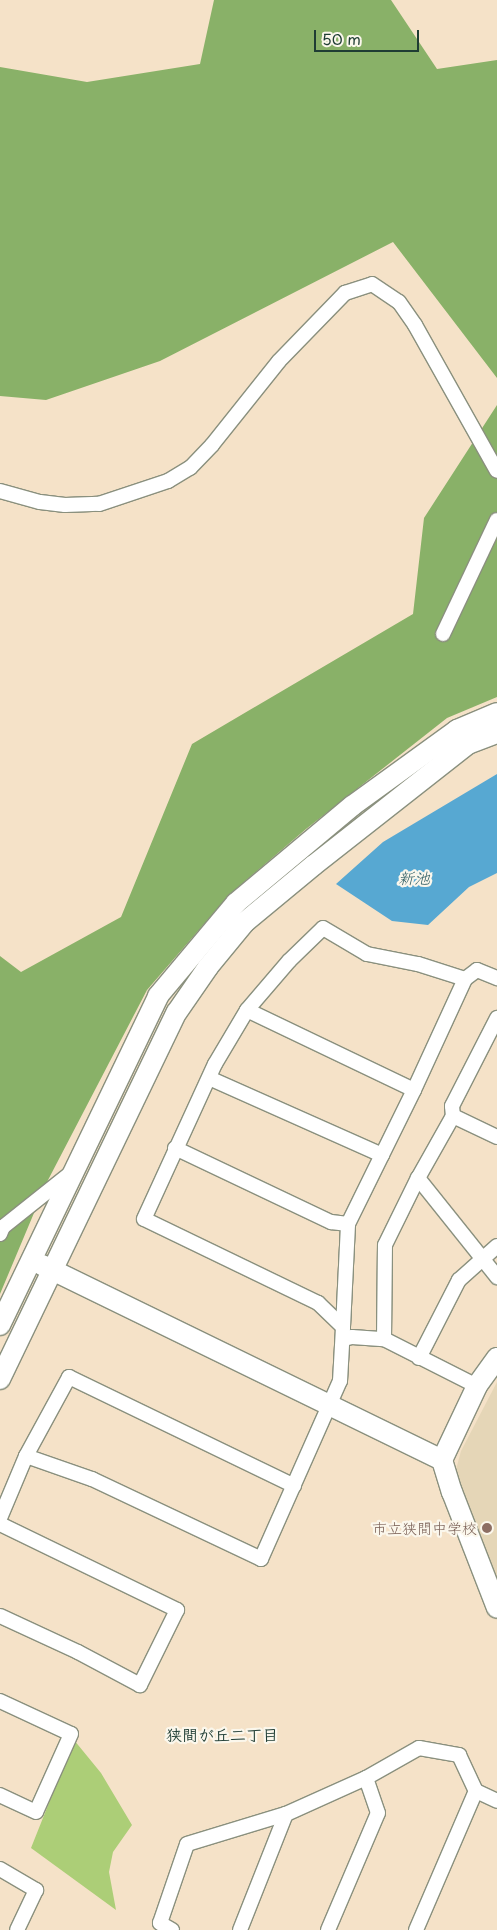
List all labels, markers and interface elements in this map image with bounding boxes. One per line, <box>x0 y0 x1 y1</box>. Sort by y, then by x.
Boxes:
scale bar <box>317 20 422 52</box>
text: 50 m <box>322 27 361 50</box>
water label: 新池 <box>398 867 430 887</box>
place label: 市立狭間中学校 <box>372 1519 477 1537</box>
marker: 市立狭間中学校 <box>481 1522 493 1534</box>
district label: 狭間が丘二丁目 <box>166 1724 278 1744</box>

